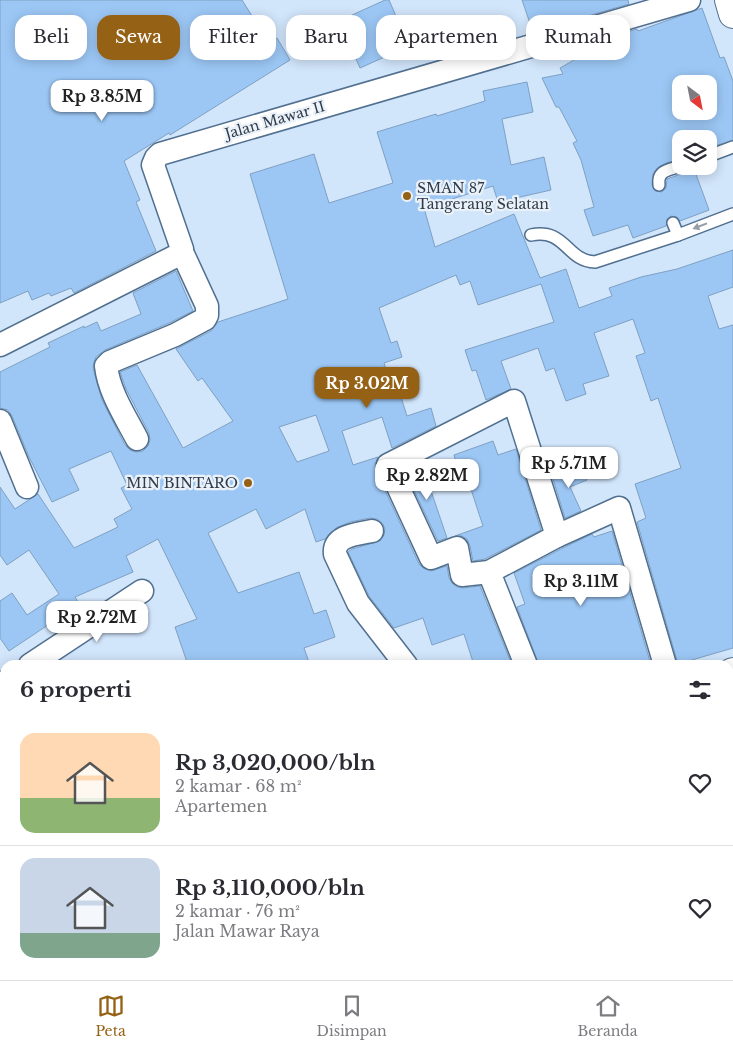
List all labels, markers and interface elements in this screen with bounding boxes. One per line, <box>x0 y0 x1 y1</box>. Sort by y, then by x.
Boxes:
chip: Beli <box>15 15 87 60</box>
chip: Sewa <box>97 15 180 60</box>
chip: Filter <box>190 15 276 60</box>
chip: Baru <box>286 15 366 60</box>
chip: Apartemen <box>376 15 516 60</box>
chip: Rumah <box>526 15 630 60</box>
north arrow <box>672 75 718 120</box>
map controls <box>672 75 717 175</box>
pin: Rp 3.85M <box>50 80 154 122</box>
text: Rp 3.85M <box>62 86 142 106</box>
street label: Jalan Mawar II <box>221 97 327 143</box>
button: layers <box>672 130 717 175</box>
place label: SMAN 87 Tangerang Selatan <box>417 179 549 213</box>
marker: SMAN 87 Tangerang Selatan <box>401 190 413 202</box>
one-way arrow <box>692 222 707 230</box>
pin: Rp 3.02M <box>315 366 419 409</box>
text: Rp 3.02M <box>325 373 409 393</box>
pin: Rp 5.71M <box>517 446 621 489</box>
text: Rp 5.71M <box>531 453 607 473</box>
pin: Rp 2.82M <box>375 458 479 501</box>
text: Rp 2.82M <box>386 465 468 485</box>
place label: MIN BINTARO <box>126 474 238 492</box>
marker: MIN BINTARO <box>242 477 254 489</box>
pin: Rp 3.11M <box>529 564 633 607</box>
text: Rp 3.11M <box>543 571 619 591</box>
pin: Rp 2.72M <box>45 600 149 643</box>
text: Rp 2.72M <box>57 607 137 627</box>
icon: filters <box>686 676 714 704</box>
text: 6 properti <box>20 677 132 703</box>
text: Rp 3,020,000/bln <box>175 750 376 776</box>
icon: home <box>60 753 120 813</box>
icon: heart <box>686 769 714 797</box>
text: 2 kamar · 68 m² <box>175 776 301 796</box>
text: Apartemen <box>175 796 267 816</box>
text: Rp 3,110,000/bln <box>175 875 365 901</box>
icon: home <box>60 878 120 938</box>
icon: heart <box>686 894 714 922</box>
text: 2 kamar · 76 m² <box>175 901 300 921</box>
text: Jalan Mawar Raya <box>175 921 320 941</box>
tab: Peta <box>95 992 126 1040</box>
tab: Disimpan <box>317 992 387 1040</box>
tab: Beranda <box>578 992 638 1040</box>

